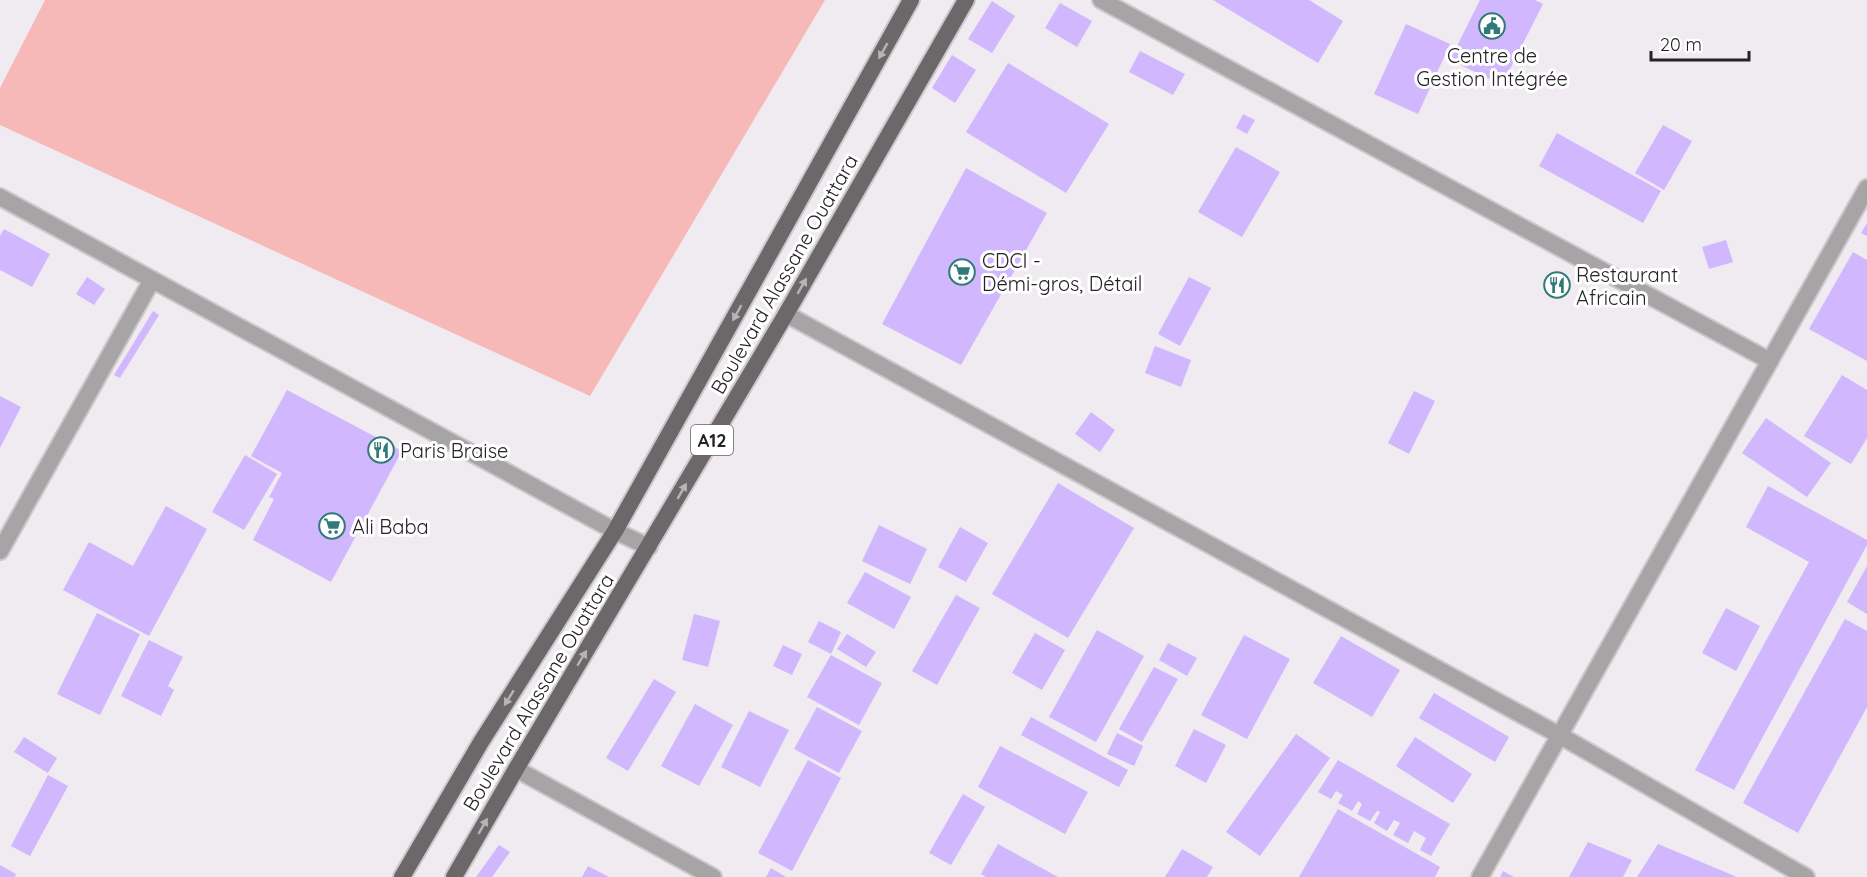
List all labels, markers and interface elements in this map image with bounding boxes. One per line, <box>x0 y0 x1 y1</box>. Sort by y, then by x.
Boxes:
public building icon: Centre de Gestion Intégrée <box>1477 11 1507 41</box>
scale bar <box>1651 24 1748 62</box>
text: 20 m <box>1660 33 1702 56</box>
one-way arrow <box>878 43 888 60</box>
place label: Centre de Gestion Intégrée <box>1416 43 1568 91</box>
street label: Boulevard Alassane Ouattara <box>705 150 863 398</box>
place label: CDCI - Démi-gros, Détail <box>982 248 1142 296</box>
supermarket icon: CDCI - Démi-gros, Détail <box>947 257 977 287</box>
place label: Restaurant Africain <box>1576 262 1678 310</box>
restaurant icon: Restaurant Africain <box>1542 270 1572 300</box>
one-way arrow <box>797 277 807 294</box>
one-way arrow <box>732 305 742 322</box>
road number: A12 <box>691 425 733 455</box>
restaurant icon: Paris Braise <box>366 435 396 465</box>
place label: Paris Braise <box>400 438 508 463</box>
one-way arrow <box>677 483 688 499</box>
supermarket icon: Ali Baba <box>317 511 347 541</box>
place label: Ali Baba <box>352 514 429 539</box>
street label: Boulevard Alassane Ouattara <box>457 569 619 815</box>
one-way arrow <box>577 650 588 666</box>
one-way arrow <box>503 689 514 706</box>
one-way arrow <box>478 817 488 834</box>

